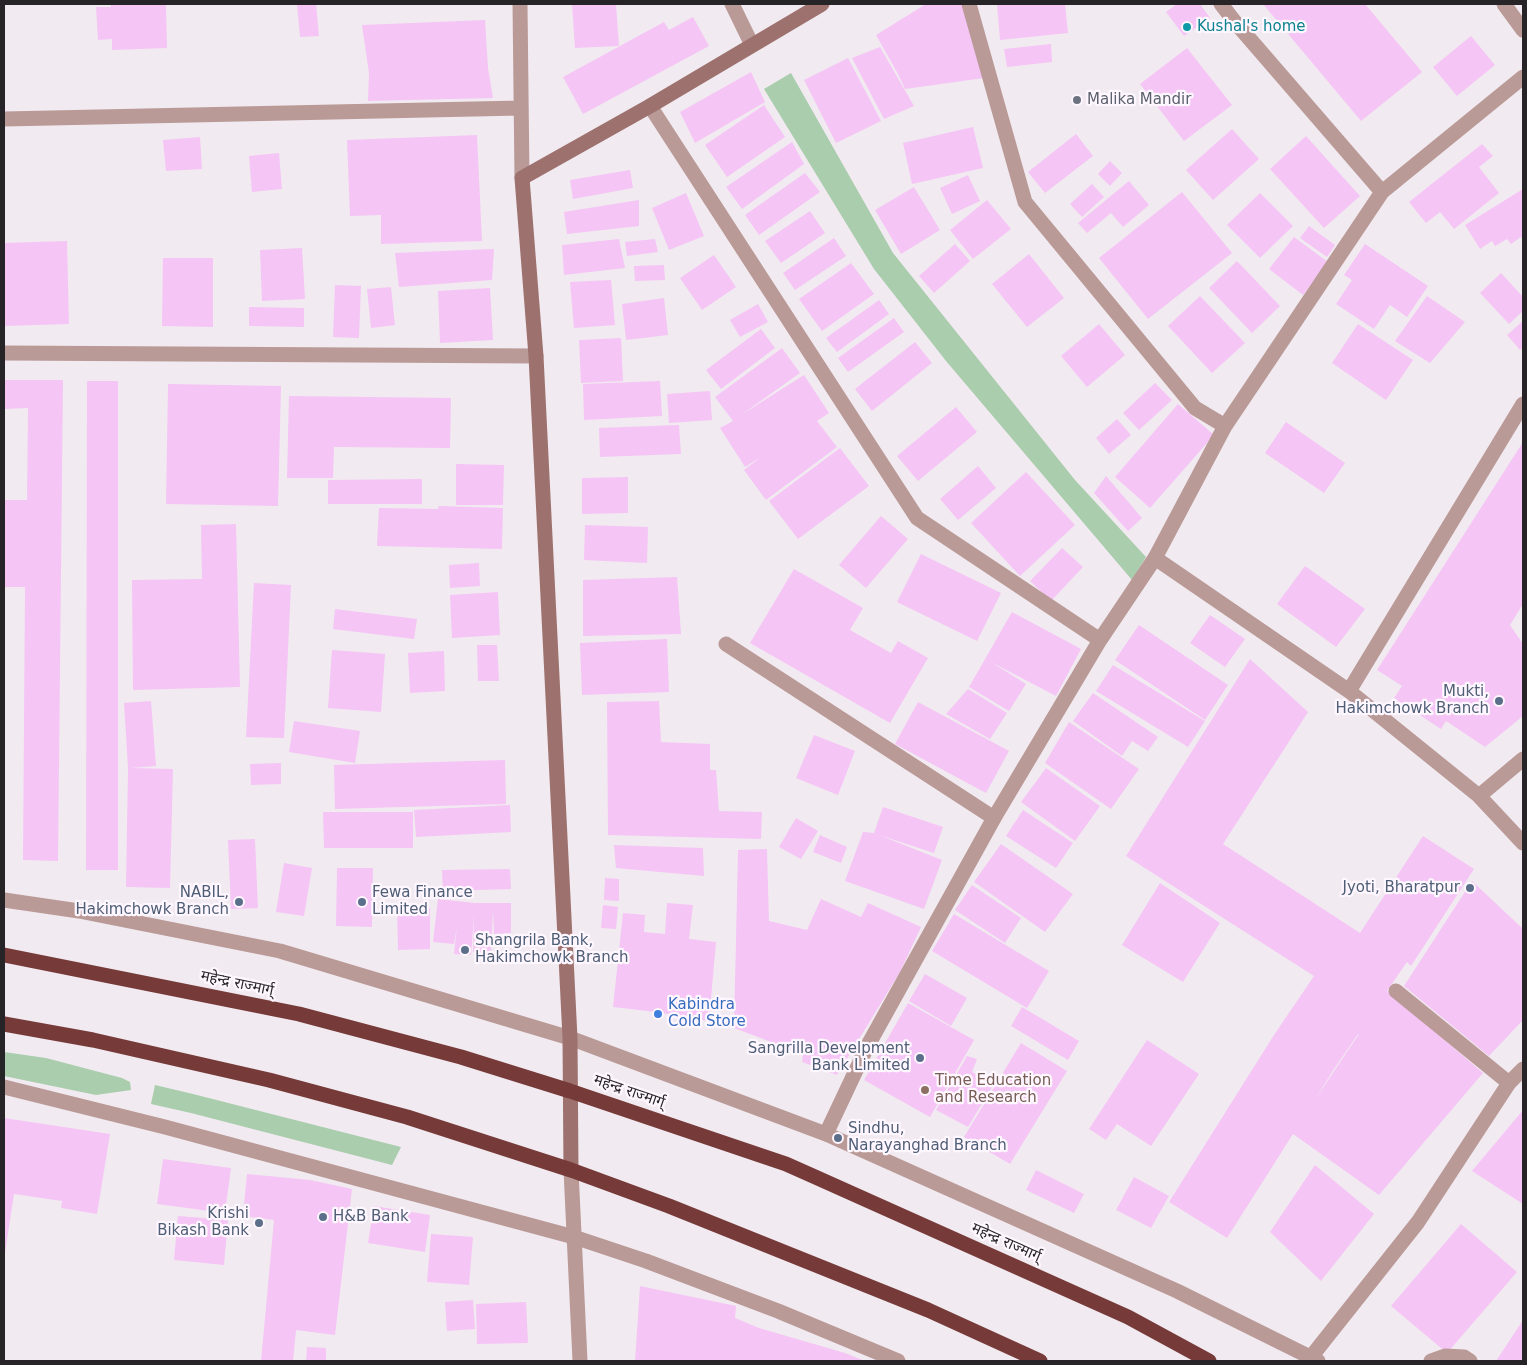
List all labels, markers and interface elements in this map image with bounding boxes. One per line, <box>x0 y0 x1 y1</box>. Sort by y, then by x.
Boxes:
place label: Kushal's home <box>1197 18 1306 36</box>
marker: Kushal's home <box>1181 21 1193 33</box>
place label: Malika Mandir <box>1087 91 1191 109</box>
marker: Malika Mandir <box>1071 94 1083 106</box>
place label: Mukti, Hakimchowk Branch <box>1335 683 1489 718</box>
marker: Mukti, Hakimchowk Branch <box>1493 695 1505 707</box>
place label: Jyoti, Bharatpur <box>1343 879 1460 897</box>
marker: Jyoti, Bharatpur <box>1464 882 1476 894</box>
place label: NABIL, Hakimchowk Branch <box>75 884 229 919</box>
place label: Fewa Finance Limited <box>372 884 473 919</box>
marker: NABIL, Hakimchowk Branch <box>233 896 245 908</box>
marker: Fewa Finance Limited <box>356 896 368 908</box>
place label: Shangrila Bank, Hakimchowk Branch <box>475 932 629 967</box>
marker: Shangrila Bank, Hakimchowk Branch <box>459 944 471 956</box>
street label: महेन्द्र राज्मार्ग् <box>199 967 275 1001</box>
place label: Kabindra Cold Store <box>668 996 746 1031</box>
marker: Kabindra Cold Store <box>652 1008 664 1020</box>
place label: Sangrilla Develpment Bank Limited <box>748 1040 910 1075</box>
marker: Sangrilla Develpment Bank Limited <box>914 1052 926 1064</box>
street label: महेन्द्र राज्मार्ग् <box>591 1071 667 1113</box>
place label: Time Education and Research <box>935 1072 1051 1107</box>
marker: Time Education and Research <box>919 1084 931 1096</box>
place label: Sindhu, Narayanghad Branch <box>848 1120 1007 1155</box>
marker: Sindhu, Narayanghad Branch <box>832 1132 844 1144</box>
place label: Krishi Bikash Bank <box>157 1205 249 1240</box>
place label: H&B Bank <box>333 1208 409 1226</box>
marker: H&B Bank <box>317 1211 329 1223</box>
marker: Krishi Bikash Bank <box>253 1217 265 1229</box>
street label: महेन्द्र राज्मार्ग् <box>968 1220 1044 1266</box>

